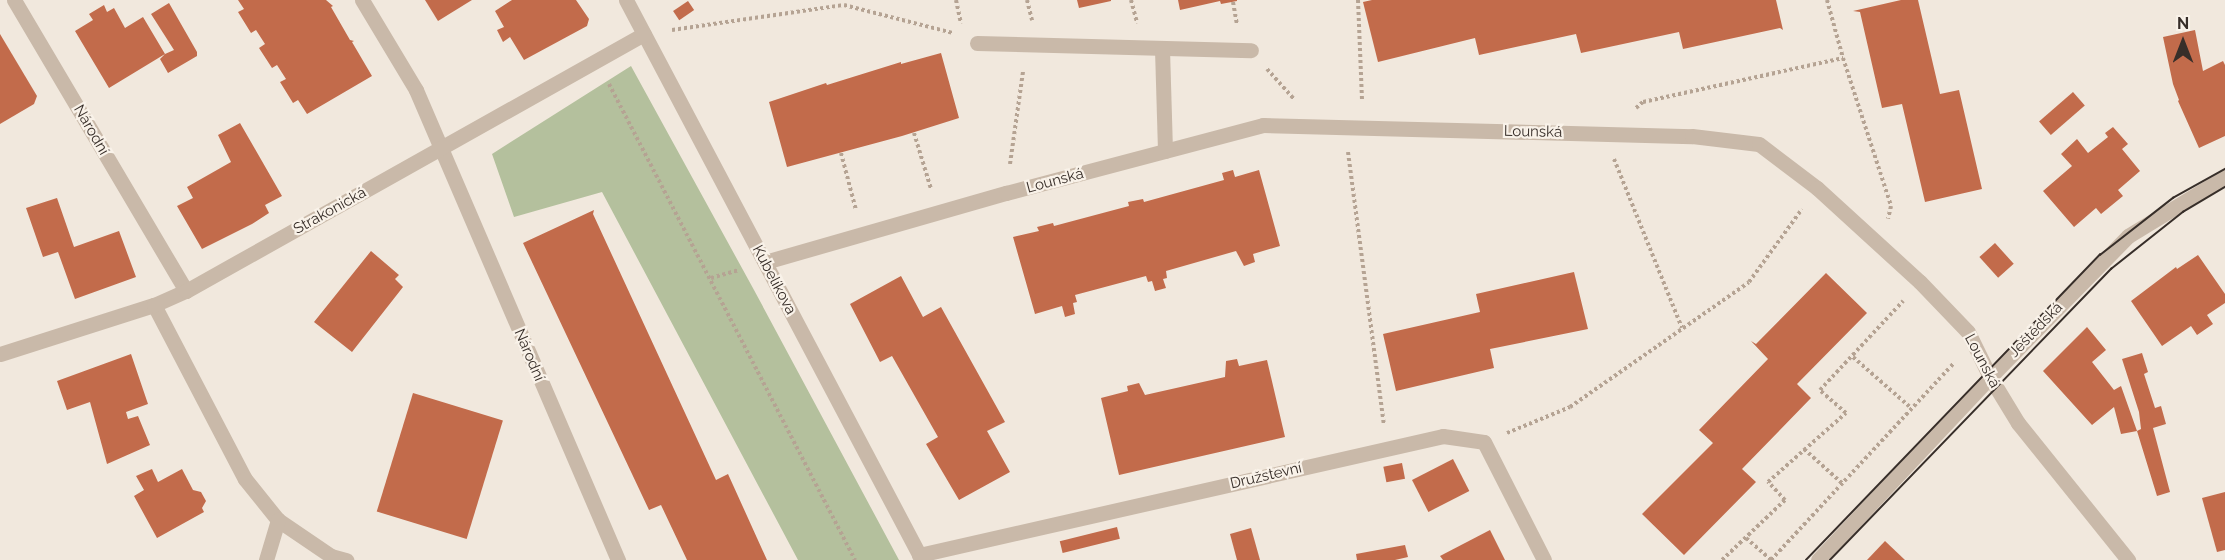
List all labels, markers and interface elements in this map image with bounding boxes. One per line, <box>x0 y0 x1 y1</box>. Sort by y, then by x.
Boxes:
north arrow <box>2153 12 2213 72</box>
text: N <box>2177 14 2189 33</box>
street label: Národní <box>69 102 113 158</box>
street label: Lounská <box>1504 122 1562 142</box>
street label: Lounská <box>1024 165 1086 197</box>
street label: Strakonická <box>291 184 369 238</box>
street label: Kubelíkova <box>748 242 800 318</box>
street label: Ještědská <box>2005 299 2067 361</box>
street label: Národní <box>510 326 548 384</box>
street label: Lounská <box>1960 331 2004 391</box>
street label: Družstevní <box>1228 459 1304 493</box>

